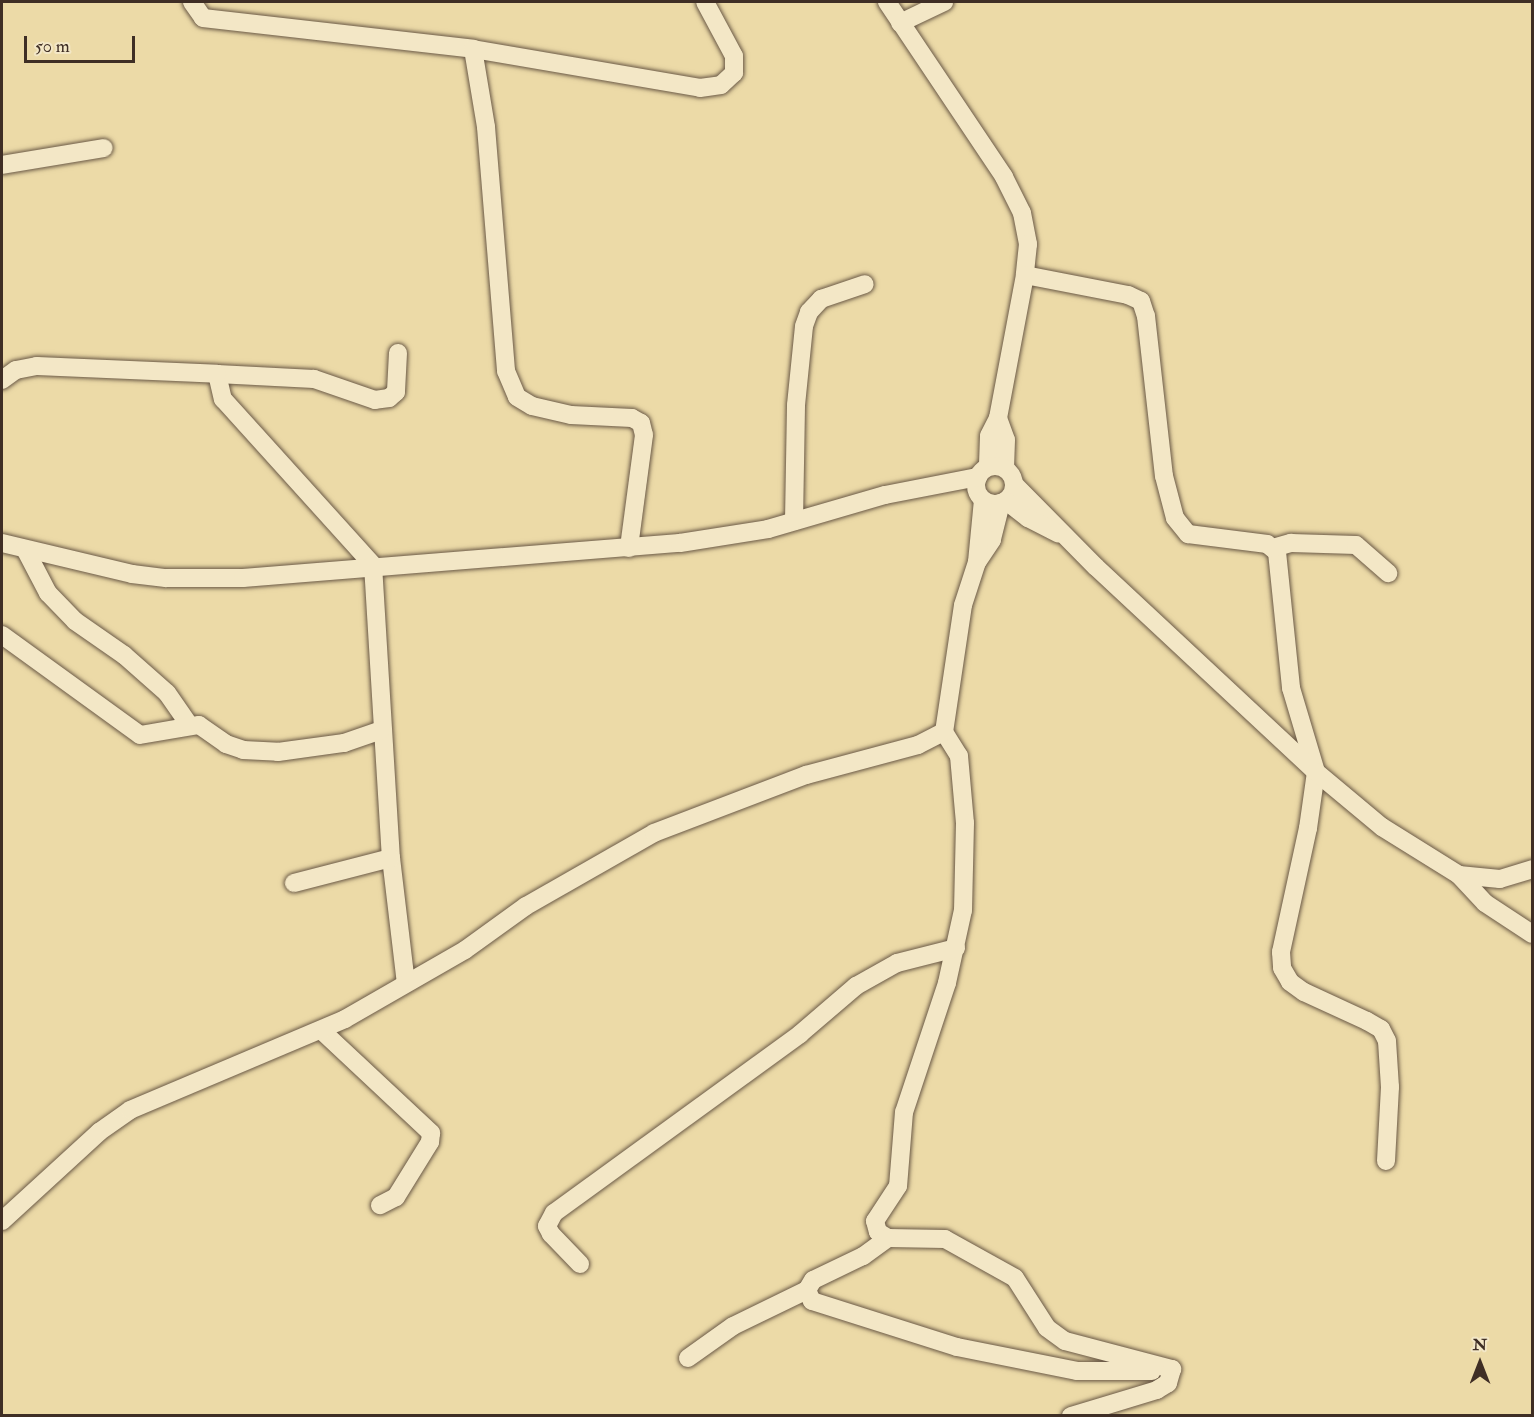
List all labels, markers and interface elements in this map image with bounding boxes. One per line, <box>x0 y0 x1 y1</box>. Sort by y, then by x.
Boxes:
scale bar <box>27 24 138 62</box>
text: 50 m <box>35 35 70 58</box>
north arrow <box>1450 1333 1510 1393</box>
text: N <box>1473 1335 1487 1355</box>

